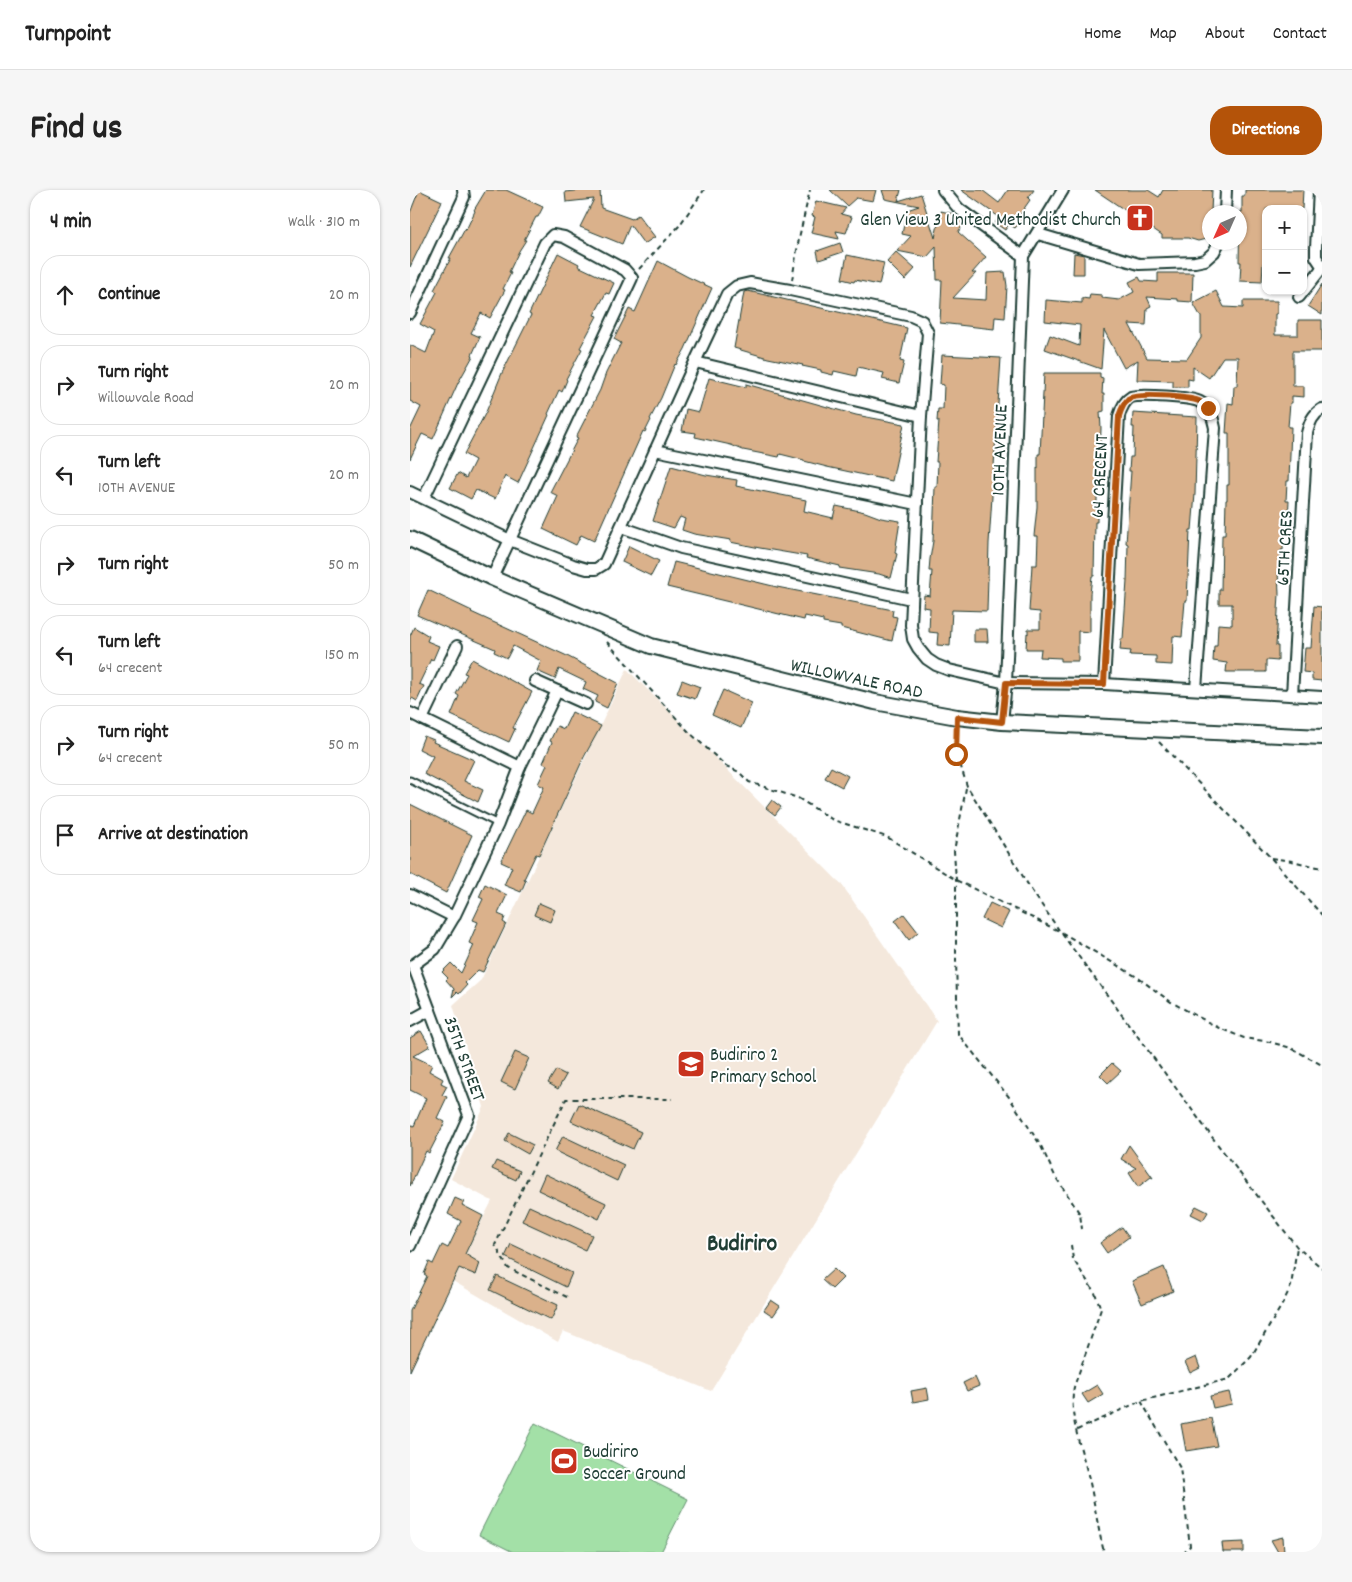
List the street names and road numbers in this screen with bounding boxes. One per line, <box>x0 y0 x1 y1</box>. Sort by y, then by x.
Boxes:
street label: 10TH AVENUE <box>986 404 1017 496</box>
street label: 64 CRECENT <box>1086 433 1117 519</box>
street label: 65TH CRES <box>1271 510 1302 587</box>
street label: WILLOWVALE ROAD <box>788 653 925 708</box>
street label: 35TH STREET <box>435 1013 491 1106</box>

